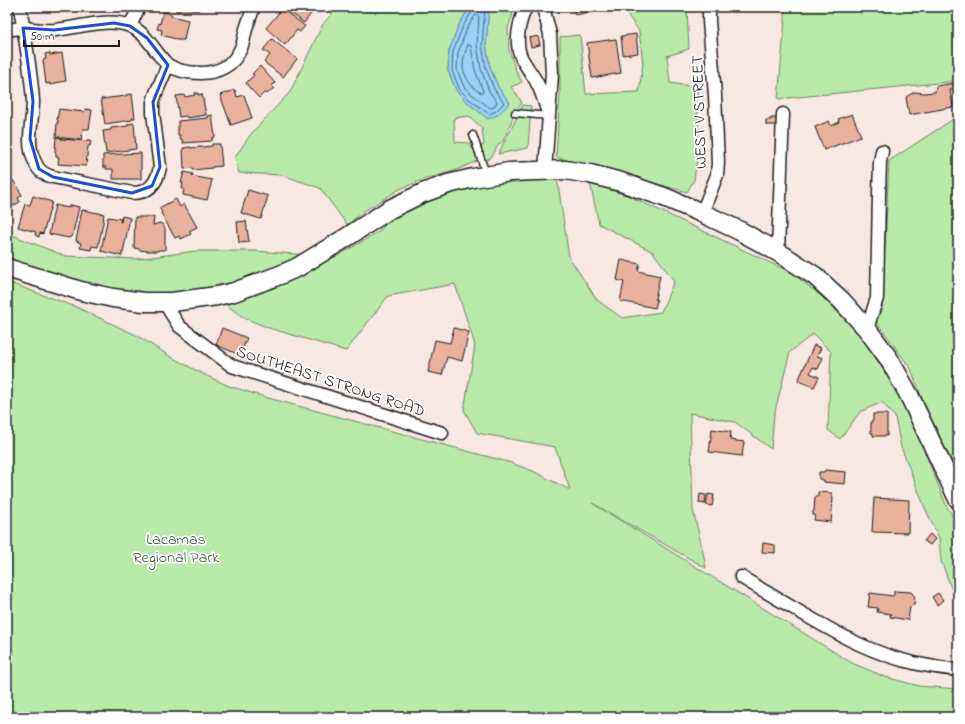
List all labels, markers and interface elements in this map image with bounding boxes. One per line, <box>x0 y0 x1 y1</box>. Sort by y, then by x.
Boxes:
scale bar <box>24 22 119 48</box>
text: 50 m <box>30 28 54 46</box>
street label: WEST V STREET <box>686 55 714 169</box>
street label: SOUTHEAST STRONG ROAD <box>233 340 428 424</box>
park label: Lacamas Regional Park <box>133 528 220 570</box>

